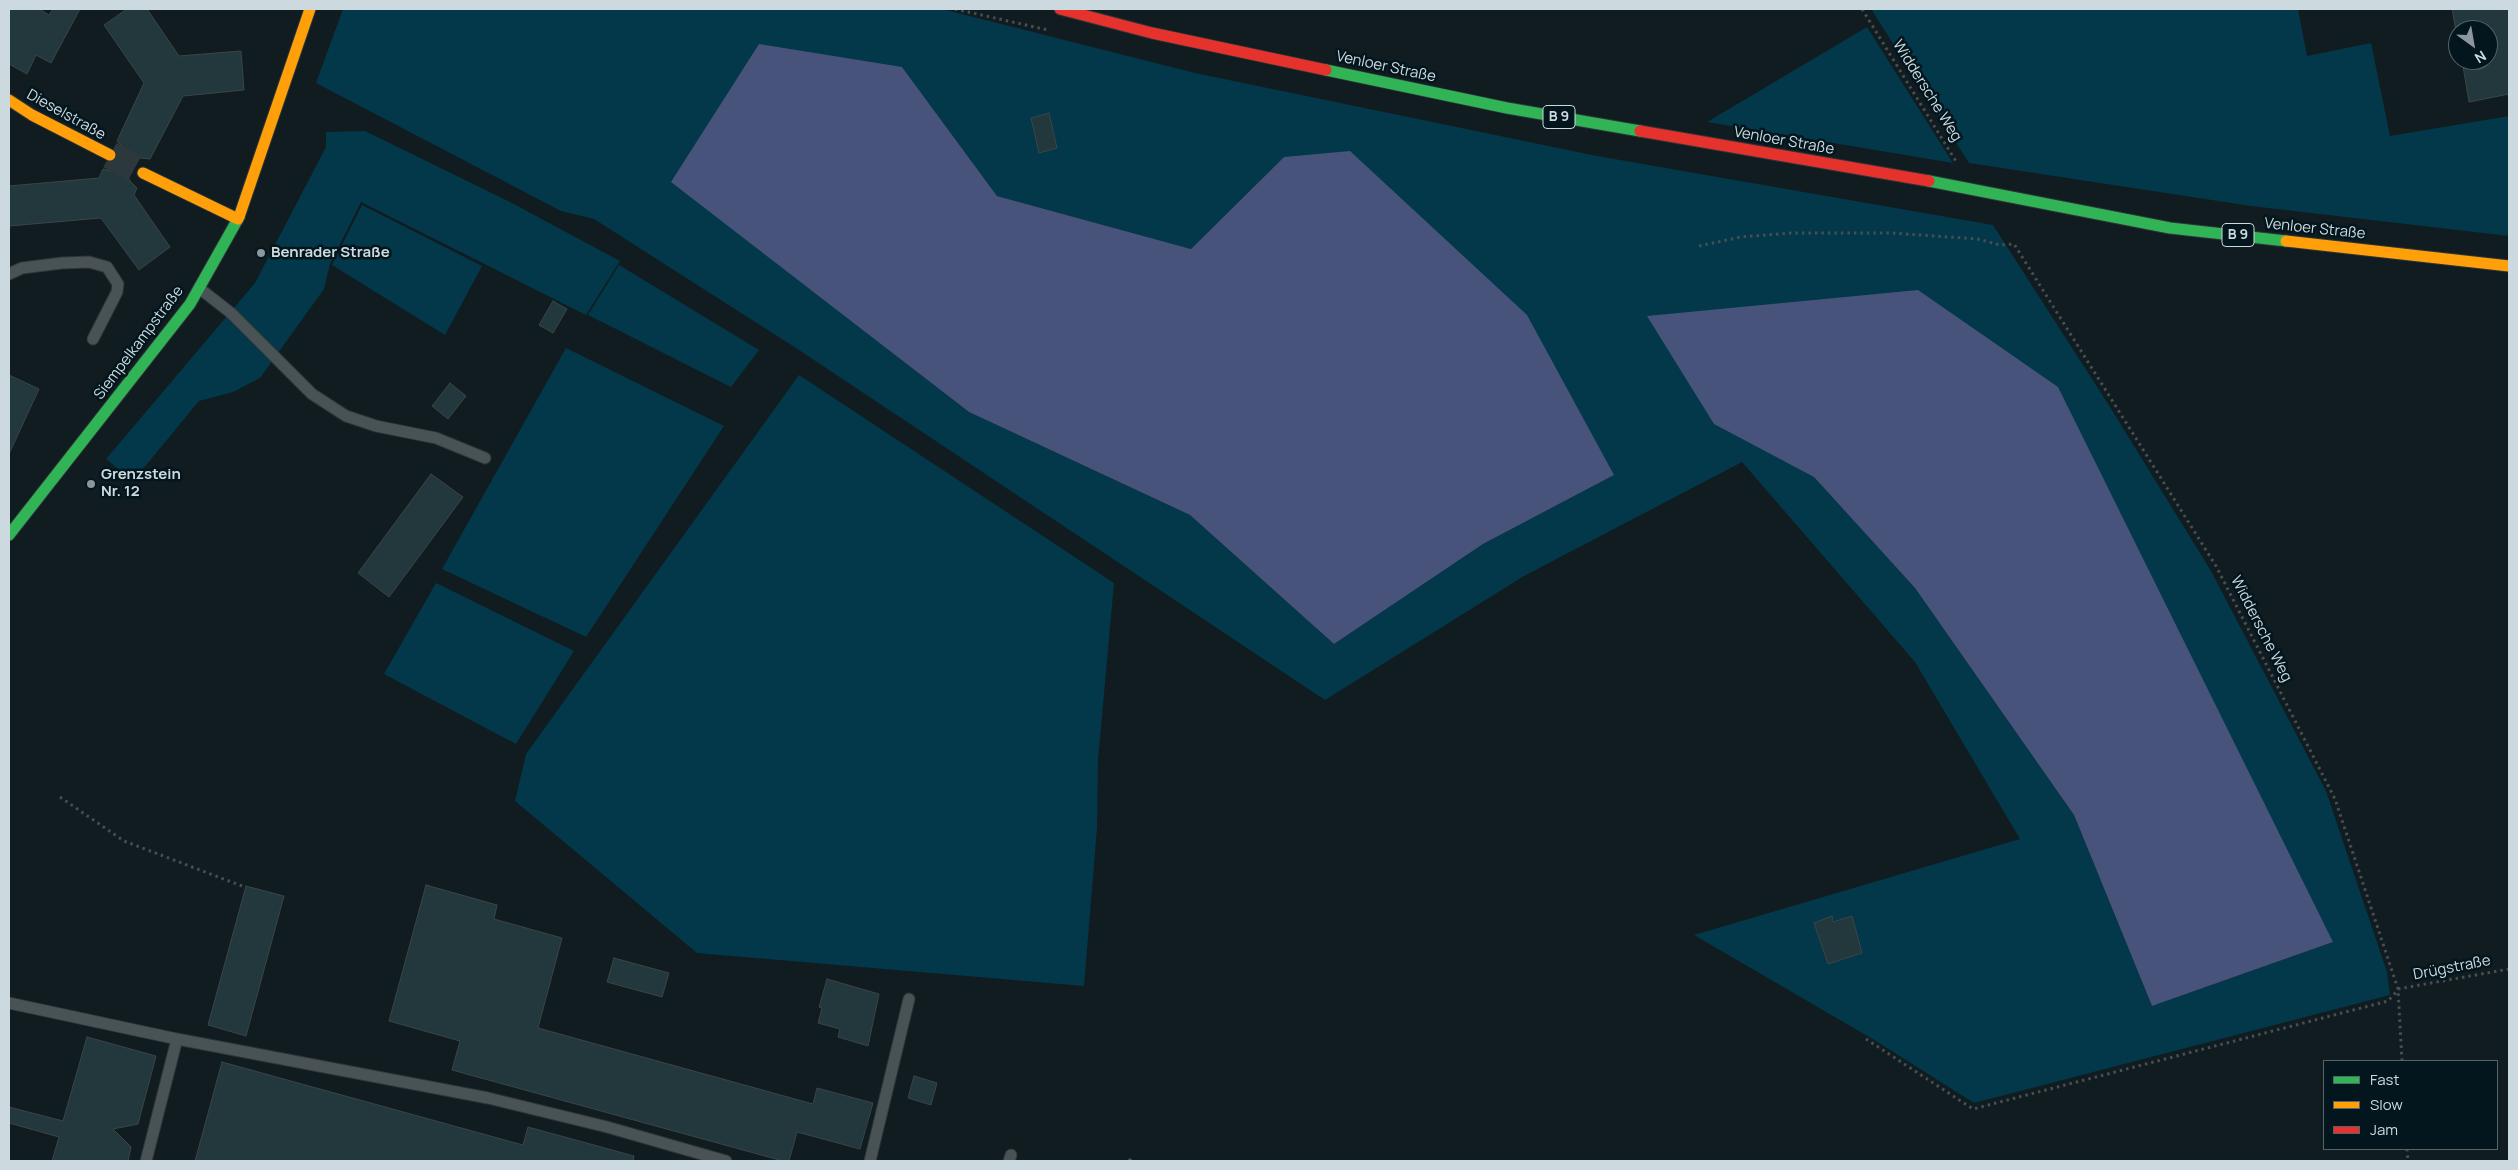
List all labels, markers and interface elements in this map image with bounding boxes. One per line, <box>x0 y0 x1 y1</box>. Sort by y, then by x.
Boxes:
north arrow <box>2448 20 2498 70</box>
street label: Widdersche Weg <box>1888 37 1966 145</box>
text: N <box>2471 47 2490 68</box>
street label: Venloer Straße <box>1334 48 1438 86</box>
street label: Dieselstraße <box>23 86 109 144</box>
road number: B 9 <box>1543 105 1575 128</box>
street label: Venloer Straße <box>1732 123 1836 159</box>
street label: Venloer Straße <box>2264 215 2366 243</box>
road number: B 9 <box>2222 224 2254 246</box>
place label: Benrader Straße <box>271 244 390 262</box>
marker: Benrader Straße <box>255 247 267 259</box>
street label: Siempelkampstraße <box>90 283 188 403</box>
place label: Grenzstein Nr. 12 <box>101 466 181 501</box>
marker: Grenzstein Nr. 12 <box>85 478 97 490</box>
street label: Widdersche Weg <box>2227 573 2295 685</box>
street label: Drügstraße <box>2412 952 2492 984</box>
legend <box>2323 1060 2498 1150</box>
text: Fast <box>2370 1069 2399 1090</box>
text: Slow <box>2370 1094 2403 1115</box>
text: Jam <box>2370 1119 2398 1140</box>

